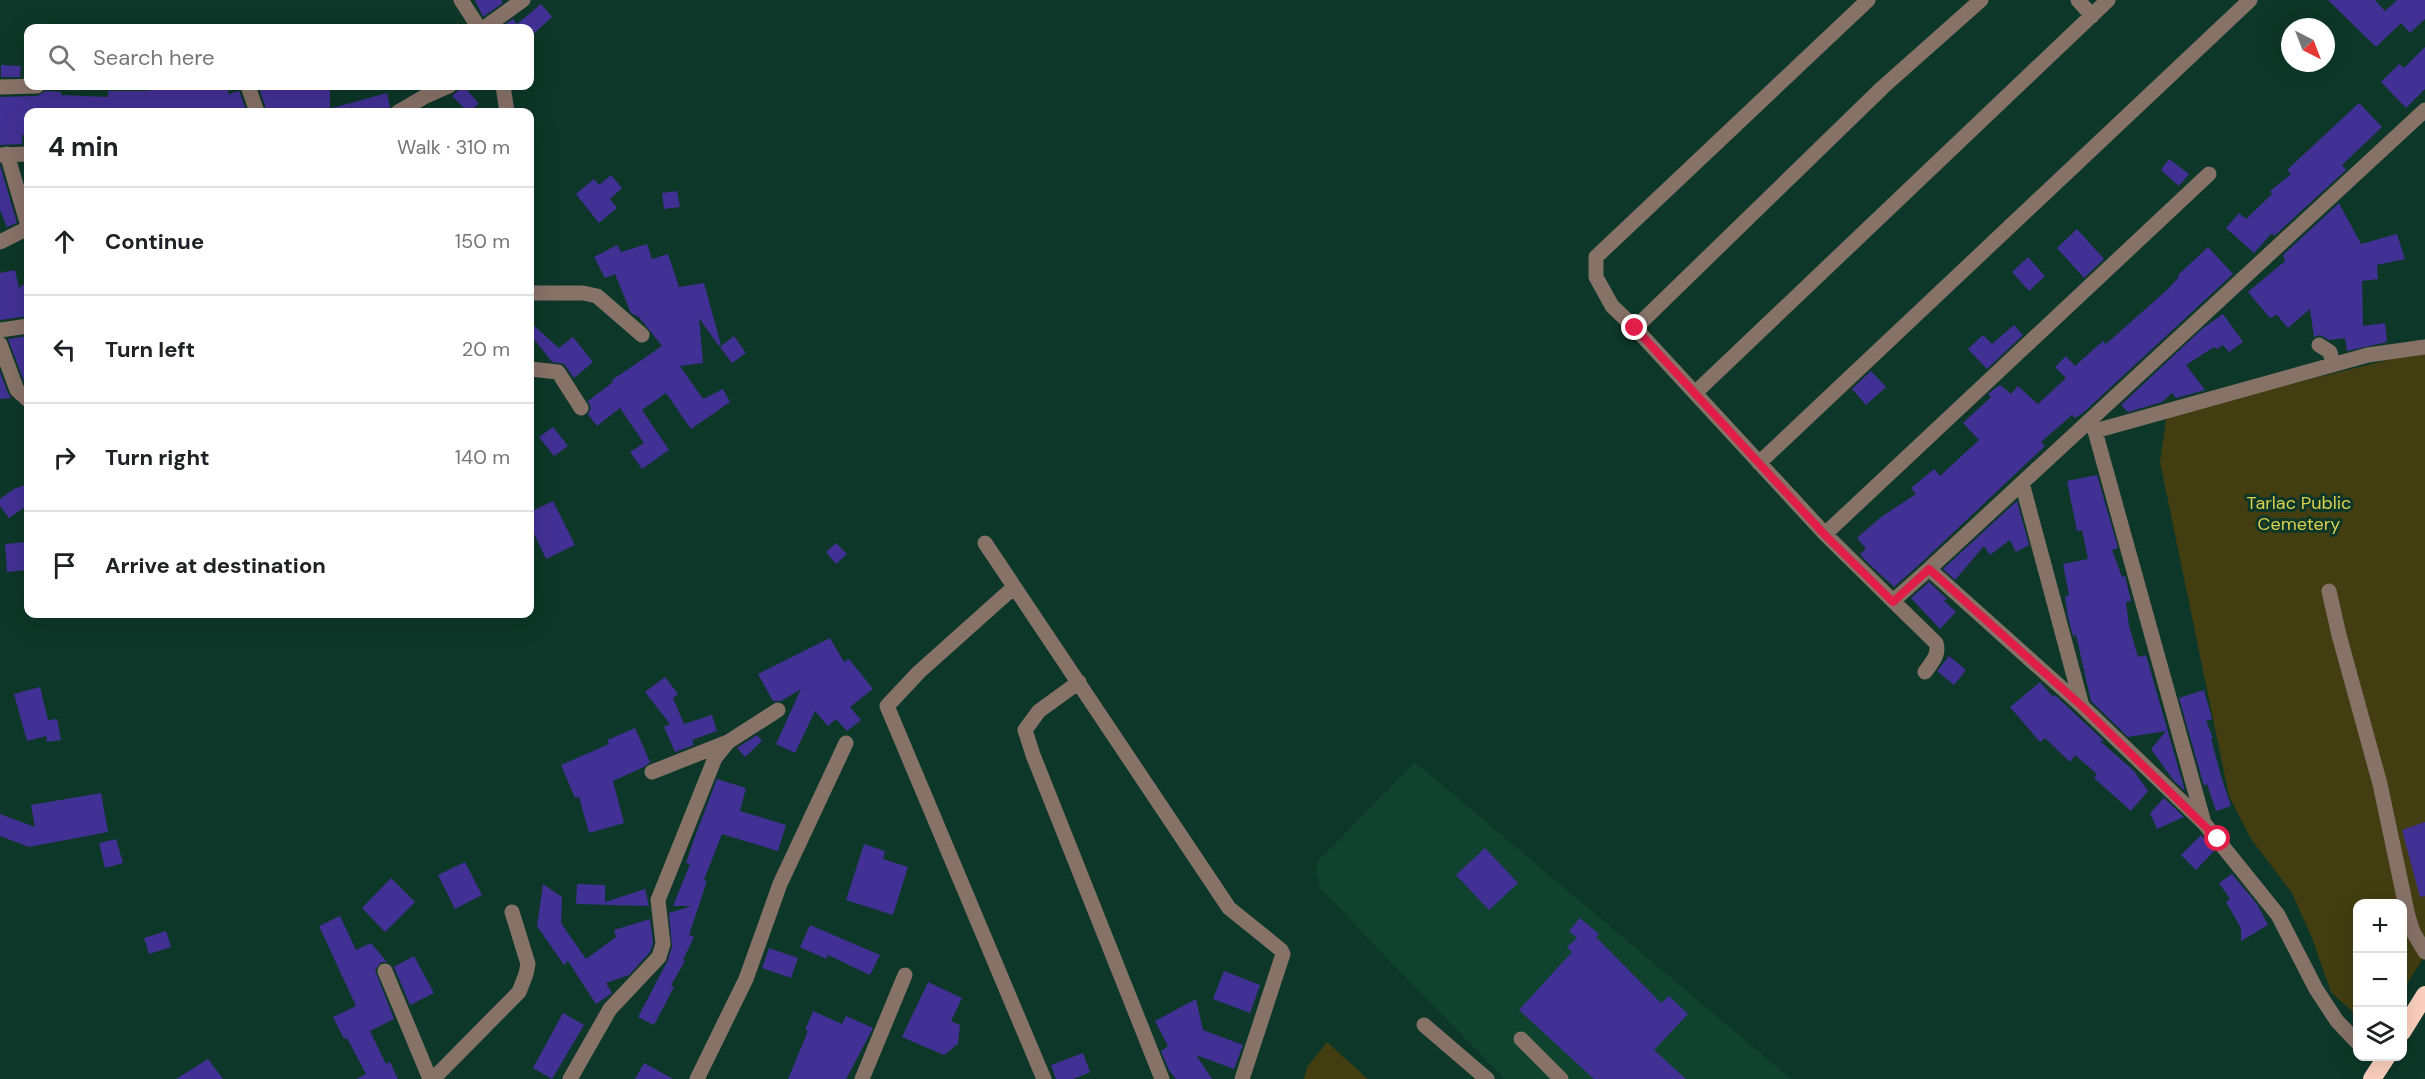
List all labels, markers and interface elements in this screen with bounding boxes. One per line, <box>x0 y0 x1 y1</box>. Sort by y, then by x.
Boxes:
north arrow <box>2281 18 2335 72</box>
search box <box>24 24 534 90</box>
icon: search <box>45 41 78 74</box>
text: Search here <box>93 43 214 72</box>
text: 4 min <box>48 130 119 164</box>
text: Walk · 310 m <box>397 134 510 160</box>
icon: ahead <box>48 225 81 258</box>
text: Continue <box>105 227 204 256</box>
text: 150 m <box>455 228 510 254</box>
route end <box>1621 314 1647 340</box>
icon: left <box>48 333 81 366</box>
text: Turn left <box>105 335 195 364</box>
text: 20 m <box>462 336 510 362</box>
icon: right <box>48 441 81 474</box>
text: Turn right <box>105 443 210 472</box>
text: 140 m <box>455 444 510 470</box>
park label: Tarlac Public Cemetery <box>2247 491 2351 536</box>
icon: arrive <box>48 549 81 582</box>
text: Arrive at destination <box>105 551 326 580</box>
route start <box>2204 825 2230 851</box>
map controls <box>2353 899 2407 1061</box>
button: + <box>2353 899 2407 953</box>
button: − <box>2353 953 2407 1007</box>
button: layers <box>2353 1007 2407 1061</box>

